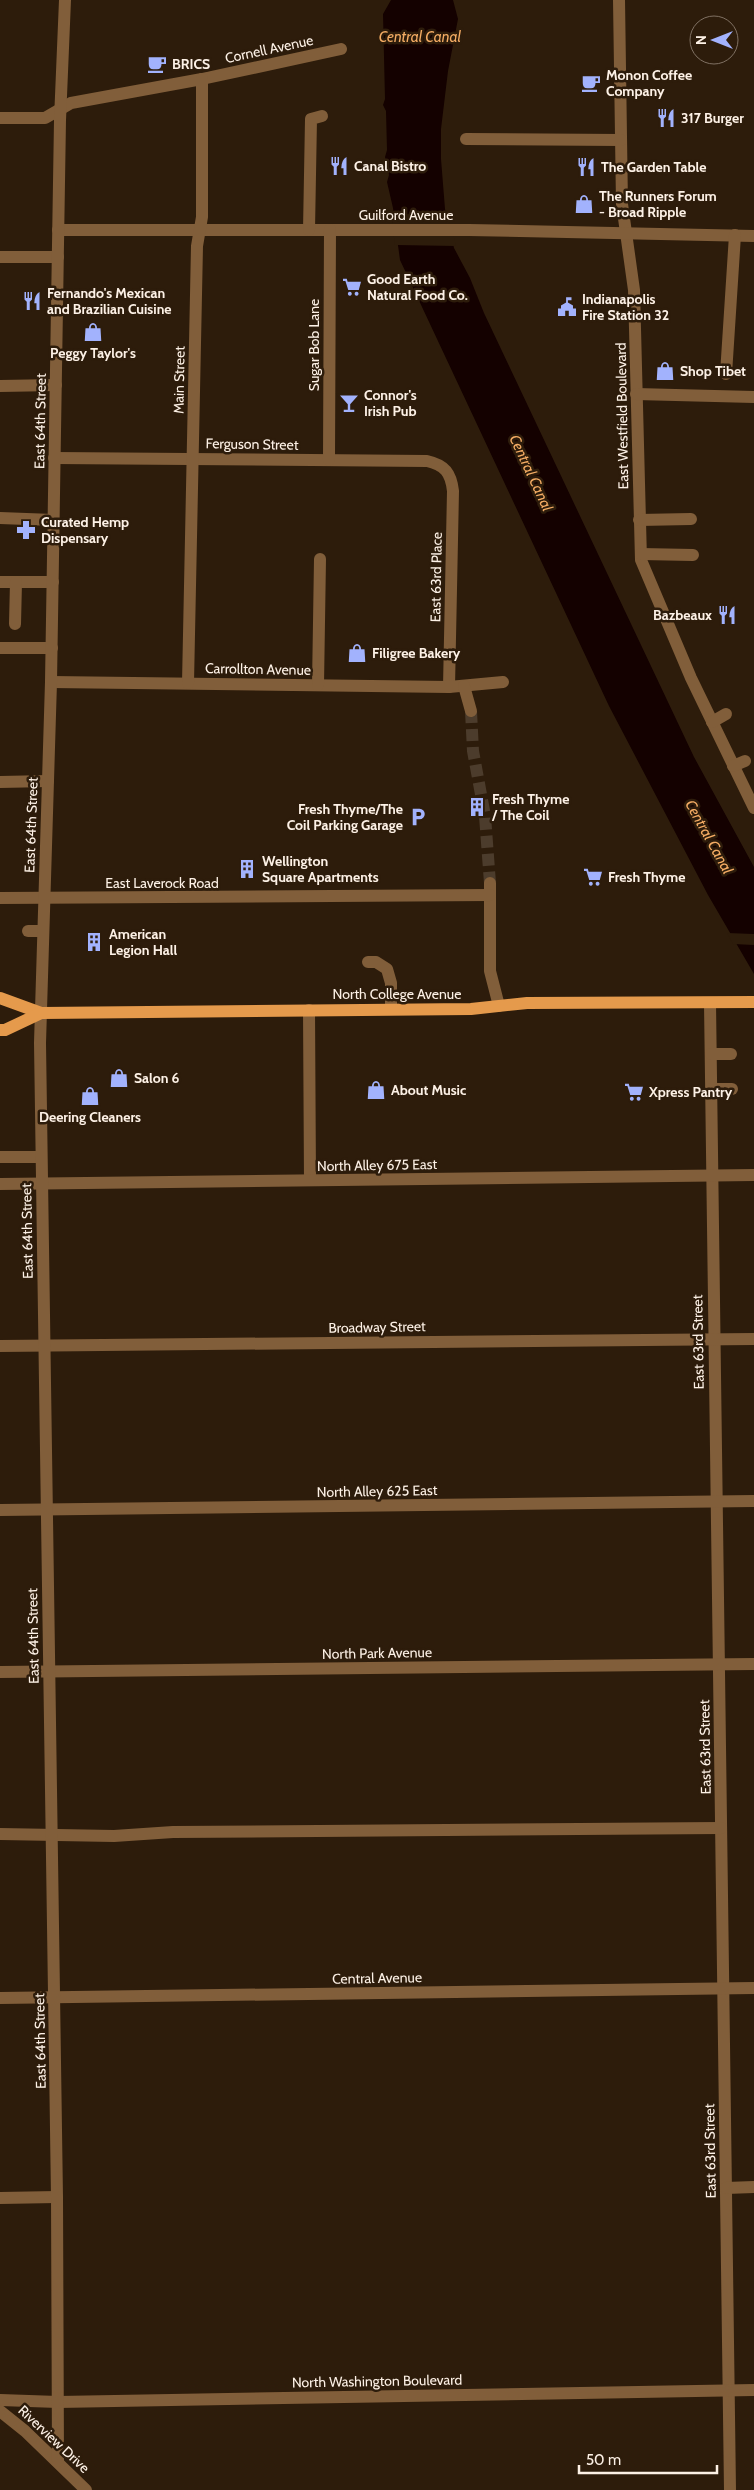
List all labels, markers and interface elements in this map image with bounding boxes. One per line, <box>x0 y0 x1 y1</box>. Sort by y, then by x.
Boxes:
north arrow <box>689 15 739 65</box>
water label: Central Canal <box>379 28 462 46</box>
street label: Cornell Avenue <box>223 31 315 67</box>
text: N <box>692 35 710 45</box>
cafe icon: BRICS <box>146 53 168 75</box>
place label: BRICS <box>172 55 210 73</box>
place label: Monon Coffee Company <box>606 66 692 100</box>
cafe icon: Monon Coffee Company <box>580 72 602 94</box>
restaurant icon: 317 Burger <box>655 107 677 129</box>
place label: 317 Burger <box>681 109 744 127</box>
restaurant icon: Canal Bistro <box>328 155 350 177</box>
restaurant icon: The Garden Table <box>575 156 597 178</box>
place label: Canal Bistro <box>354 157 426 175</box>
place label: The Garden Table <box>601 158 706 176</box>
place label: The Runners Forum - Broad Ripple <box>599 187 717 221</box>
shop icon: The Runners Forum - Broad Ripple <box>573 193 595 215</box>
street label: Guilford Avenue <box>359 206 453 224</box>
place label: Good Earth Natural Food Co. <box>367 270 468 304</box>
supermarket icon: Good Earth Natural Food Co. <box>341 276 363 298</box>
place label: Fernando's Mexican and Brazilian Cuisine <box>47 284 172 318</box>
restaurant icon: Fernando's Mexican and Brazilian Cuisine <box>21 290 43 312</box>
place label: Indianapolis Fire Station 32 <box>582 290 669 324</box>
public building icon: Indianapolis Fire Station 32 <box>556 296 578 318</box>
street label: Sugar Bob Lane <box>305 299 323 391</box>
shop icon: Peggy Taylor's <box>82 321 104 343</box>
street label: East Westfield Boulevard <box>612 342 632 490</box>
place label: Peggy Taylor's <box>50 344 136 362</box>
street label: Main Street <box>169 346 189 414</box>
shop icon: Shop Tibet <box>654 360 676 382</box>
place label: Shop Tibet <box>680 362 746 380</box>
street label: East 64th Street <box>30 373 50 469</box>
place label: Connor's Irish Pub <box>364 386 417 420</box>
bar icon: Connor's Irish Pub <box>338 392 360 414</box>
water label: Central Canal <box>505 432 557 515</box>
street label: Ferguson Street <box>205 434 299 454</box>
place label: Curated Hemp Dispensary <box>41 513 129 547</box>
pharmacy icon: Curated Hemp Dispensary <box>15 519 37 541</box>
street label: East 63rd Place <box>426 532 446 622</box>
restaurant icon: Bazbeaux <box>716 604 738 626</box>
place label: Bazbeaux <box>653 606 712 624</box>
shop icon: Filigree Bakery <box>346 642 368 664</box>
place label: Filigree Bakery <box>372 644 461 662</box>
street label: Carrollton Avenue <box>205 659 311 679</box>
street label: East 64th Street <box>20 777 42 873</box>
place label: Fresh Thyme / The Coil <box>491 790 569 824</box>
building icon: Fresh Thyme / The Coil <box>466 796 488 818</box>
water label: Central Canal <box>681 797 737 878</box>
place label: Fresh Thyme/The Coil Parking Garage <box>287 800 403 834</box>
parking icon: Fresh Thyme/The Coil Parking Garage <box>407 806 429 828</box>
place label: Wellington Square Apartments <box>262 852 379 886</box>
building icon: Wellington Square Apartments <box>236 858 258 880</box>
supermarket icon: Fresh Thyme <box>582 866 604 888</box>
place label: Fresh Thyme <box>608 868 685 886</box>
street label: East Laverock Road <box>105 874 219 892</box>
place label: American Legion Hall <box>109 925 177 959</box>
building icon: American Legion Hall <box>83 931 105 953</box>
street label: North College Avenue <box>333 985 461 1003</box>
shop icon: Salon 6 <box>108 1067 130 1089</box>
place label: Salon 6 <box>134 1069 180 1087</box>
shop icon: About Music <box>365 1079 387 1101</box>
place label: About Music <box>391 1081 467 1099</box>
supermarket icon: Xpress Pantry <box>623 1081 645 1103</box>
place label: Xpress Pantry <box>648 1083 733 1101</box>
shop icon: Deering Cleaners <box>79 1085 101 1107</box>
place label: Deering Cleaners <box>39 1108 141 1126</box>
street label: North Alley 675 East <box>317 1155 438 1175</box>
street label: East 64th Street <box>17 1183 37 1279</box>
street label: East 63rd Street <box>688 1294 708 1390</box>
street label: Broadway Street <box>328 1317 426 1337</box>
street label: North Alley 625 East <box>317 1481 438 1501</box>
street label: East 64th Street <box>23 1588 43 1684</box>
street label: North Park Avenue <box>322 1643 432 1663</box>
street label: East 63rd Street <box>695 1699 715 1795</box>
street label: Central Avenue <box>332 1968 422 1988</box>
street label: East 64th Street <box>30 1993 50 2089</box>
street label: East 63rd Street <box>700 2103 720 2199</box>
street label: North Washington Boulevard <box>292 2371 462 2391</box>
street label: Riverview Drive <box>14 2401 94 2477</box>
scale bar <box>579 2442 716 2474</box>
text: 50 m <box>586 2451 621 2469</box>

